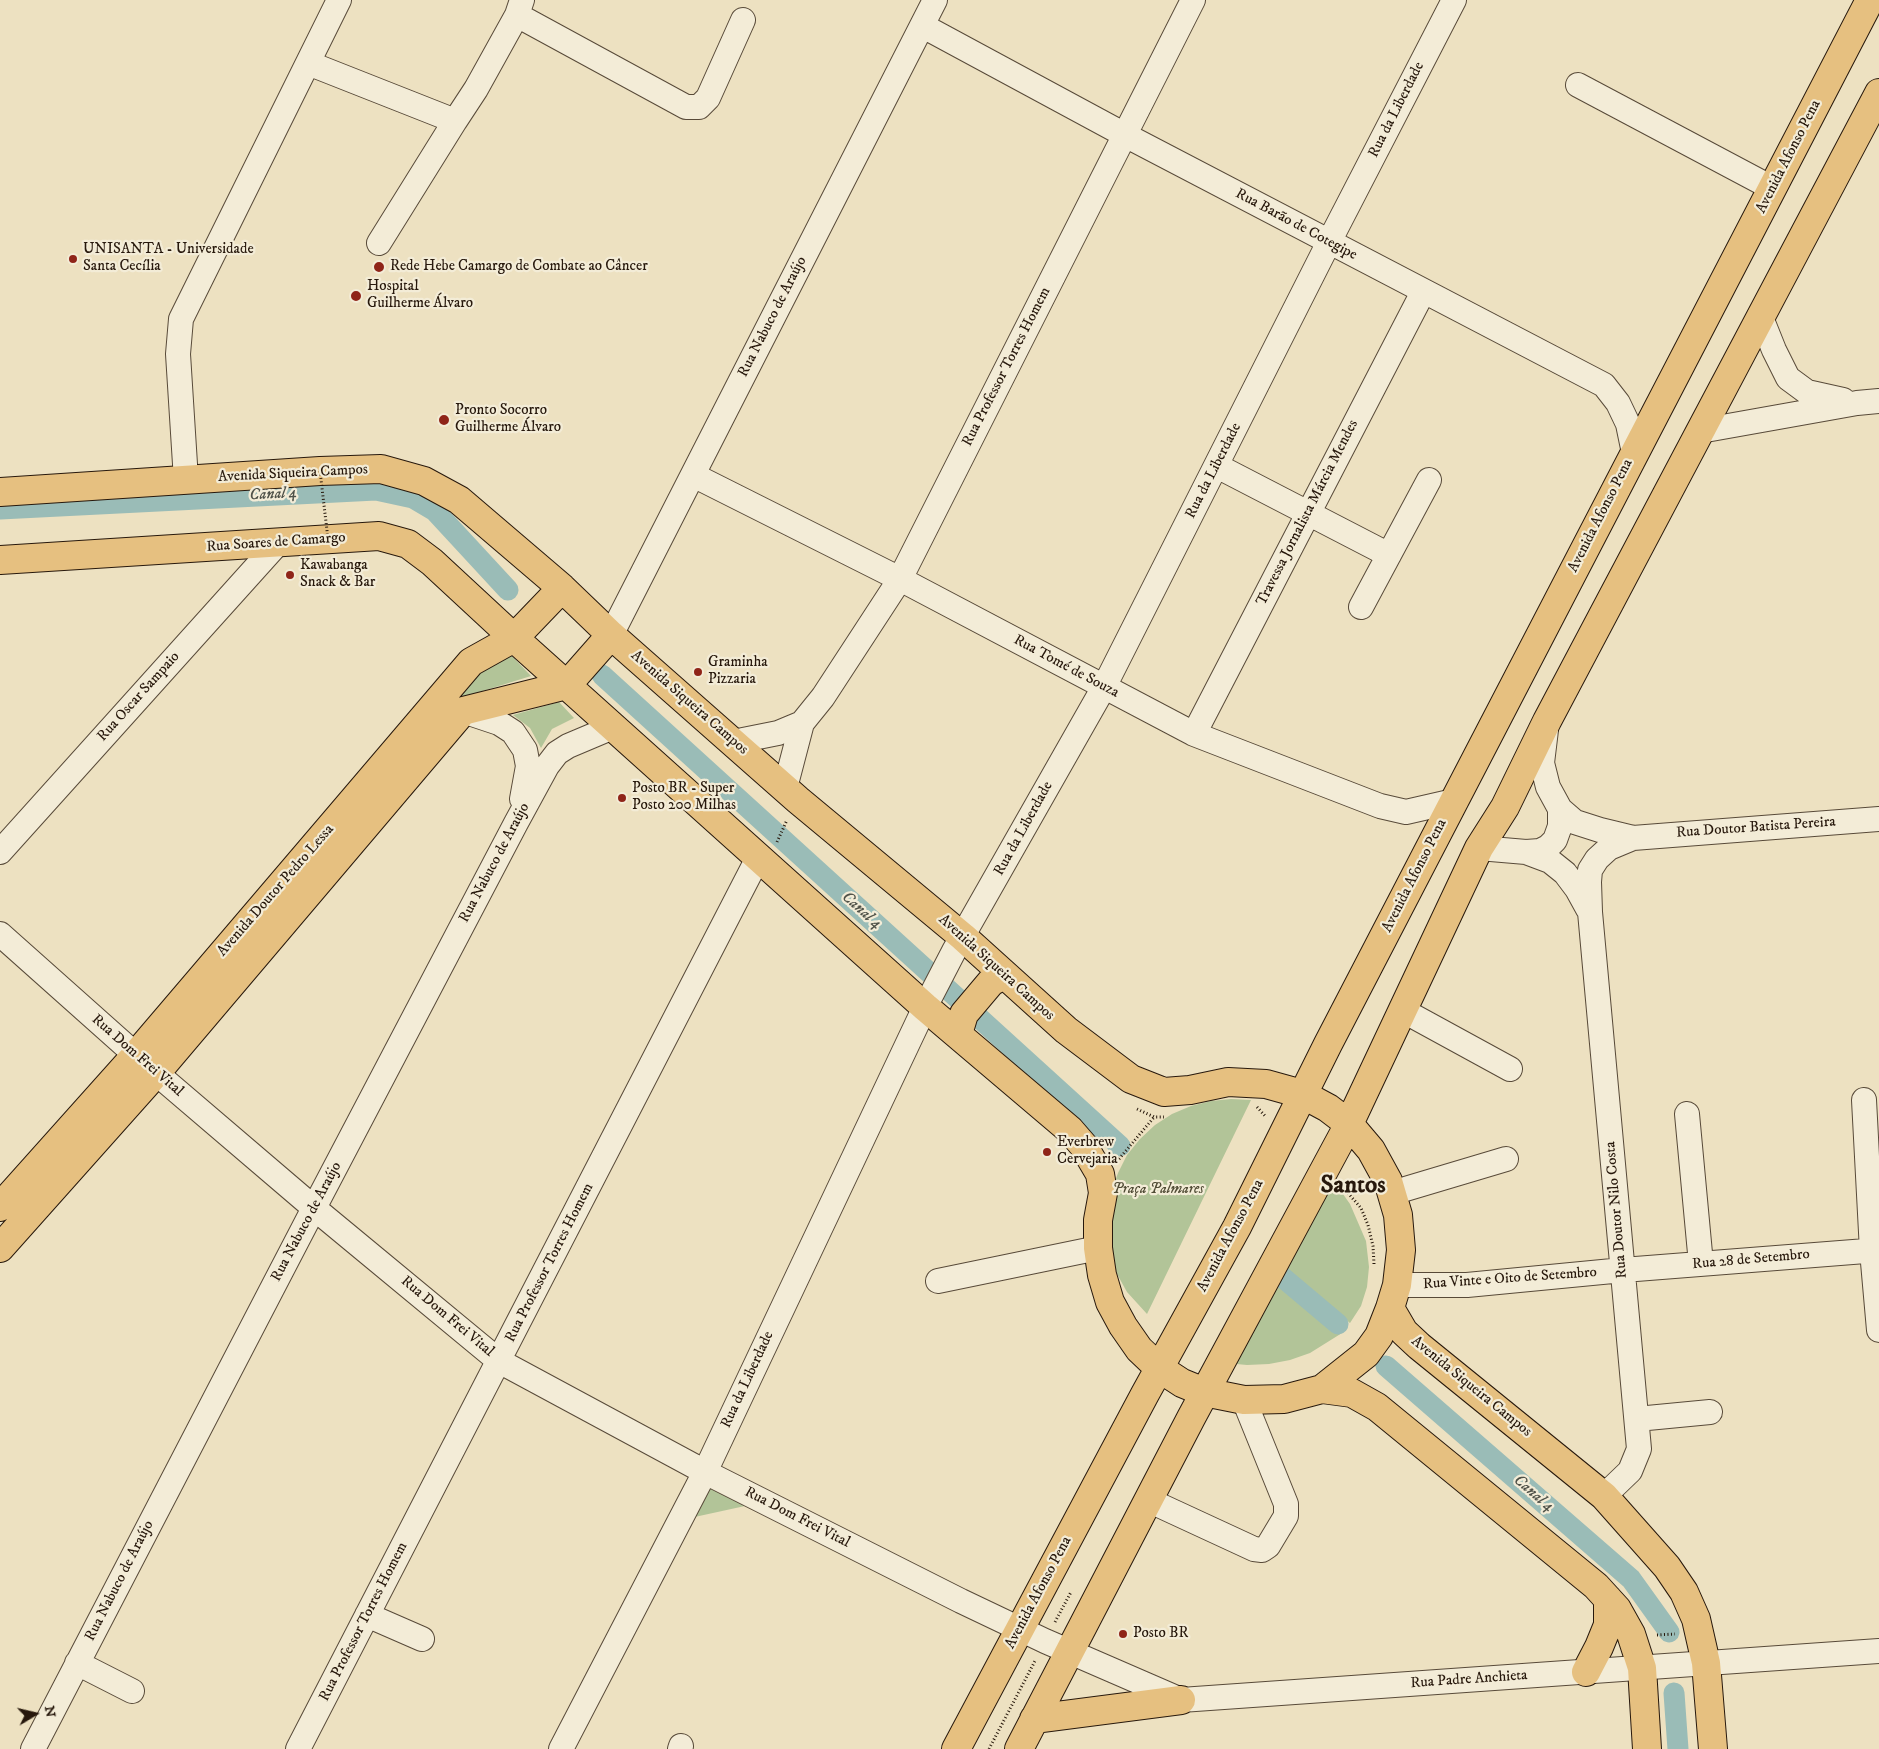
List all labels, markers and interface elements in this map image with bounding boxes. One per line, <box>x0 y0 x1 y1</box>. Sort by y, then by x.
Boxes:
street label: Rua da Liberdade <box>1365 59 1429 161</box>
street label: Avenida Afonso Pena <box>1753 97 1825 217</box>
street label: Rua Barão de Cotegipe <box>1232 185 1360 265</box>
place label: UNISANTA - Universidade Santa Cecília <box>83 241 254 276</box>
marker: UNISANTA - Universidade Santa Cecília <box>67 253 79 265</box>
street label: Rua Nabuco de Araújo <box>735 254 811 380</box>
place label: Rede Hebe Camargo de Combate ao Câncer <box>390 258 648 276</box>
marker: Rede Hebe Camargo de Combate ao Câncer <box>372 260 386 274</box>
place label: Hospital Guilherme Álvaro <box>367 278 473 313</box>
street label: Rua Professor Torres Homem <box>959 284 1055 450</box>
marker: Hospital Guilherme Álvaro <box>349 289 363 303</box>
place label: Pronto Socorro Guilherme Álvaro <box>455 402 561 437</box>
marker: Pronto Socorro Guilherme Álvaro <box>437 413 451 427</box>
street label: Travessa Jornalista Márcia Mendes <box>1253 417 1363 609</box>
street label: Rua da Liberdade <box>1182 420 1246 522</box>
street label: Avenida Afonso Pena <box>1565 456 1637 576</box>
street label: Avenida Siqueira Campos <box>218 461 368 487</box>
water label: Canal 4 <box>249 484 297 506</box>
street label: Rua Soares de Camargo <box>206 529 346 557</box>
place label: Kawabanga Snack & Bar <box>300 557 375 592</box>
marker: Kawabanga Snack & Bar <box>284 569 296 581</box>
street label: Rua Tomé de Souza <box>1010 632 1122 702</box>
street label: Avenida Siqueira Campos <box>627 647 751 759</box>
street label: Rua Oscar Sampaio <box>94 648 184 746</box>
place label: Graminha Pizzaria <box>708 654 768 689</box>
marker: Graminha Pizzaria <box>692 666 704 678</box>
street label: Rua da Liberdade <box>991 779 1057 879</box>
place label: Posto BR - Super Posto 200 Milhas <box>632 780 736 815</box>
marker: Posto BR - Super Posto 200 Milhas <box>616 792 628 804</box>
street label: Rua Nabuco de Araújo <box>456 800 534 926</box>
street label: Rua Doutor Batista Pereira <box>1676 813 1836 843</box>
street label: Avenida Afonso Pena <box>1379 816 1451 936</box>
street label: Avenida Doutor Pedro Lessa <box>214 821 338 961</box>
water label: Canal 4 <box>837 888 885 934</box>
street label: Avenida Siqueira Campos <box>934 911 1058 1025</box>
street label: Rua Dom Frei Vital <box>87 1011 187 1101</box>
place label: Everbrew Cervejaria <box>1057 1134 1118 1169</box>
street label: Rua Doutor Nilo Costa <box>1602 1141 1632 1279</box>
marker: Everbrew Cervejaria <box>1041 1146 1053 1158</box>
street label: Rua Nabuco de Araújo <box>268 1159 346 1285</box>
district label: Santos <box>1320 1172 1386 1202</box>
street label: Avenida Afonso Pena <box>1194 1177 1268 1295</box>
street label: Rua Professor Torres Homem <box>502 1180 598 1346</box>
park label: Praça Palmares <box>1112 1181 1204 1199</box>
street label: Rua 28 de Setembro <box>1691 1246 1811 1274</box>
street label: Rua Vinte e Oito de Setembro <box>1422 1264 1598 1294</box>
street label: Rua Dom Frei Vital <box>397 1273 497 1361</box>
street label: Rua da Liberdade <box>718 1329 778 1431</box>
street label: Avenida Siqueira Campos <box>1407 1333 1535 1441</box>
water label: Canal 4 <box>1509 1471 1557 1517</box>
street label: Rua Dom Frei Vital <box>741 1484 853 1552</box>
street label: Rua Nabuco de Araújo <box>82 1518 158 1644</box>
street label: Avenida Afonso Pena <box>1002 1534 1076 1652</box>
street label: Rua Professor Torres Homem <box>316 1539 412 1705</box>
place label: Posto BR <box>1133 1625 1188 1643</box>
marker: Posto BR <box>1117 1628 1129 1640</box>
street label: Rua Padre Anchieta <box>1410 1667 1528 1693</box>
north arrow <box>10 1689 60 1739</box>
text: N <box>40 1705 60 1719</box>

